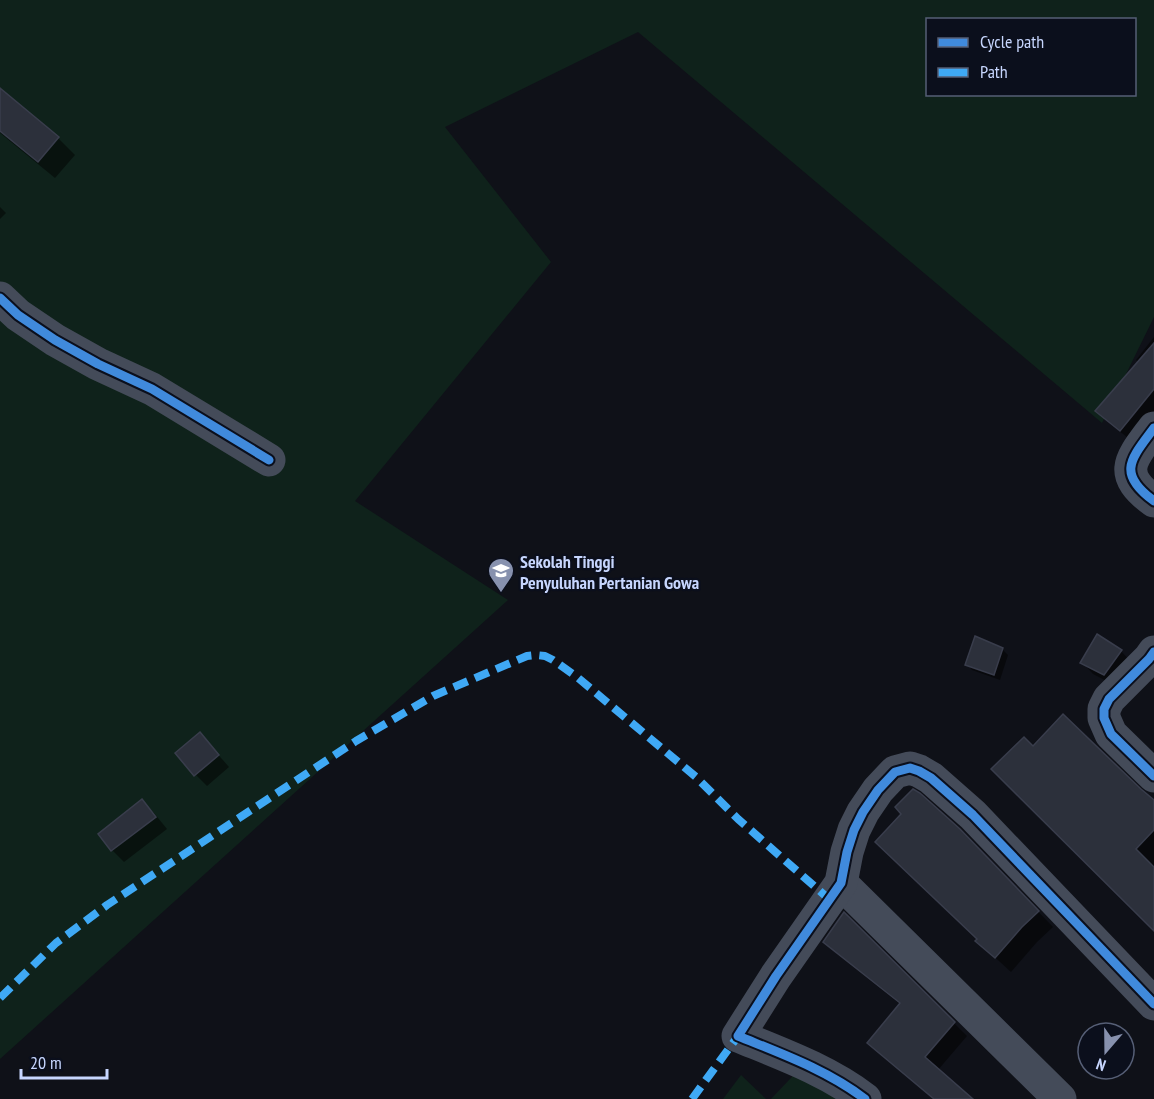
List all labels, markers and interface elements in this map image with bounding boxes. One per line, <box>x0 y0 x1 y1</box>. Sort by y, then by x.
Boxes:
legend <box>926 18 1136 96</box>
text: Cycle path <box>980 30 1044 53</box>
text: Path <box>980 60 1008 83</box>
place label: Sekolah Tinggi Penyuluhan Pertanian Gowa <box>520 550 699 594</box>
school or university icon: Sekolah Tinggi Penyuluhan Pertanian Gowa <box>486 556 516 594</box>
north arrow <box>1076 1021 1136 1081</box>
scale bar <box>21 1042 106 1080</box>
text: 20 m <box>30 1051 62 1074</box>
text: N <box>1093 1054 1108 1076</box>

